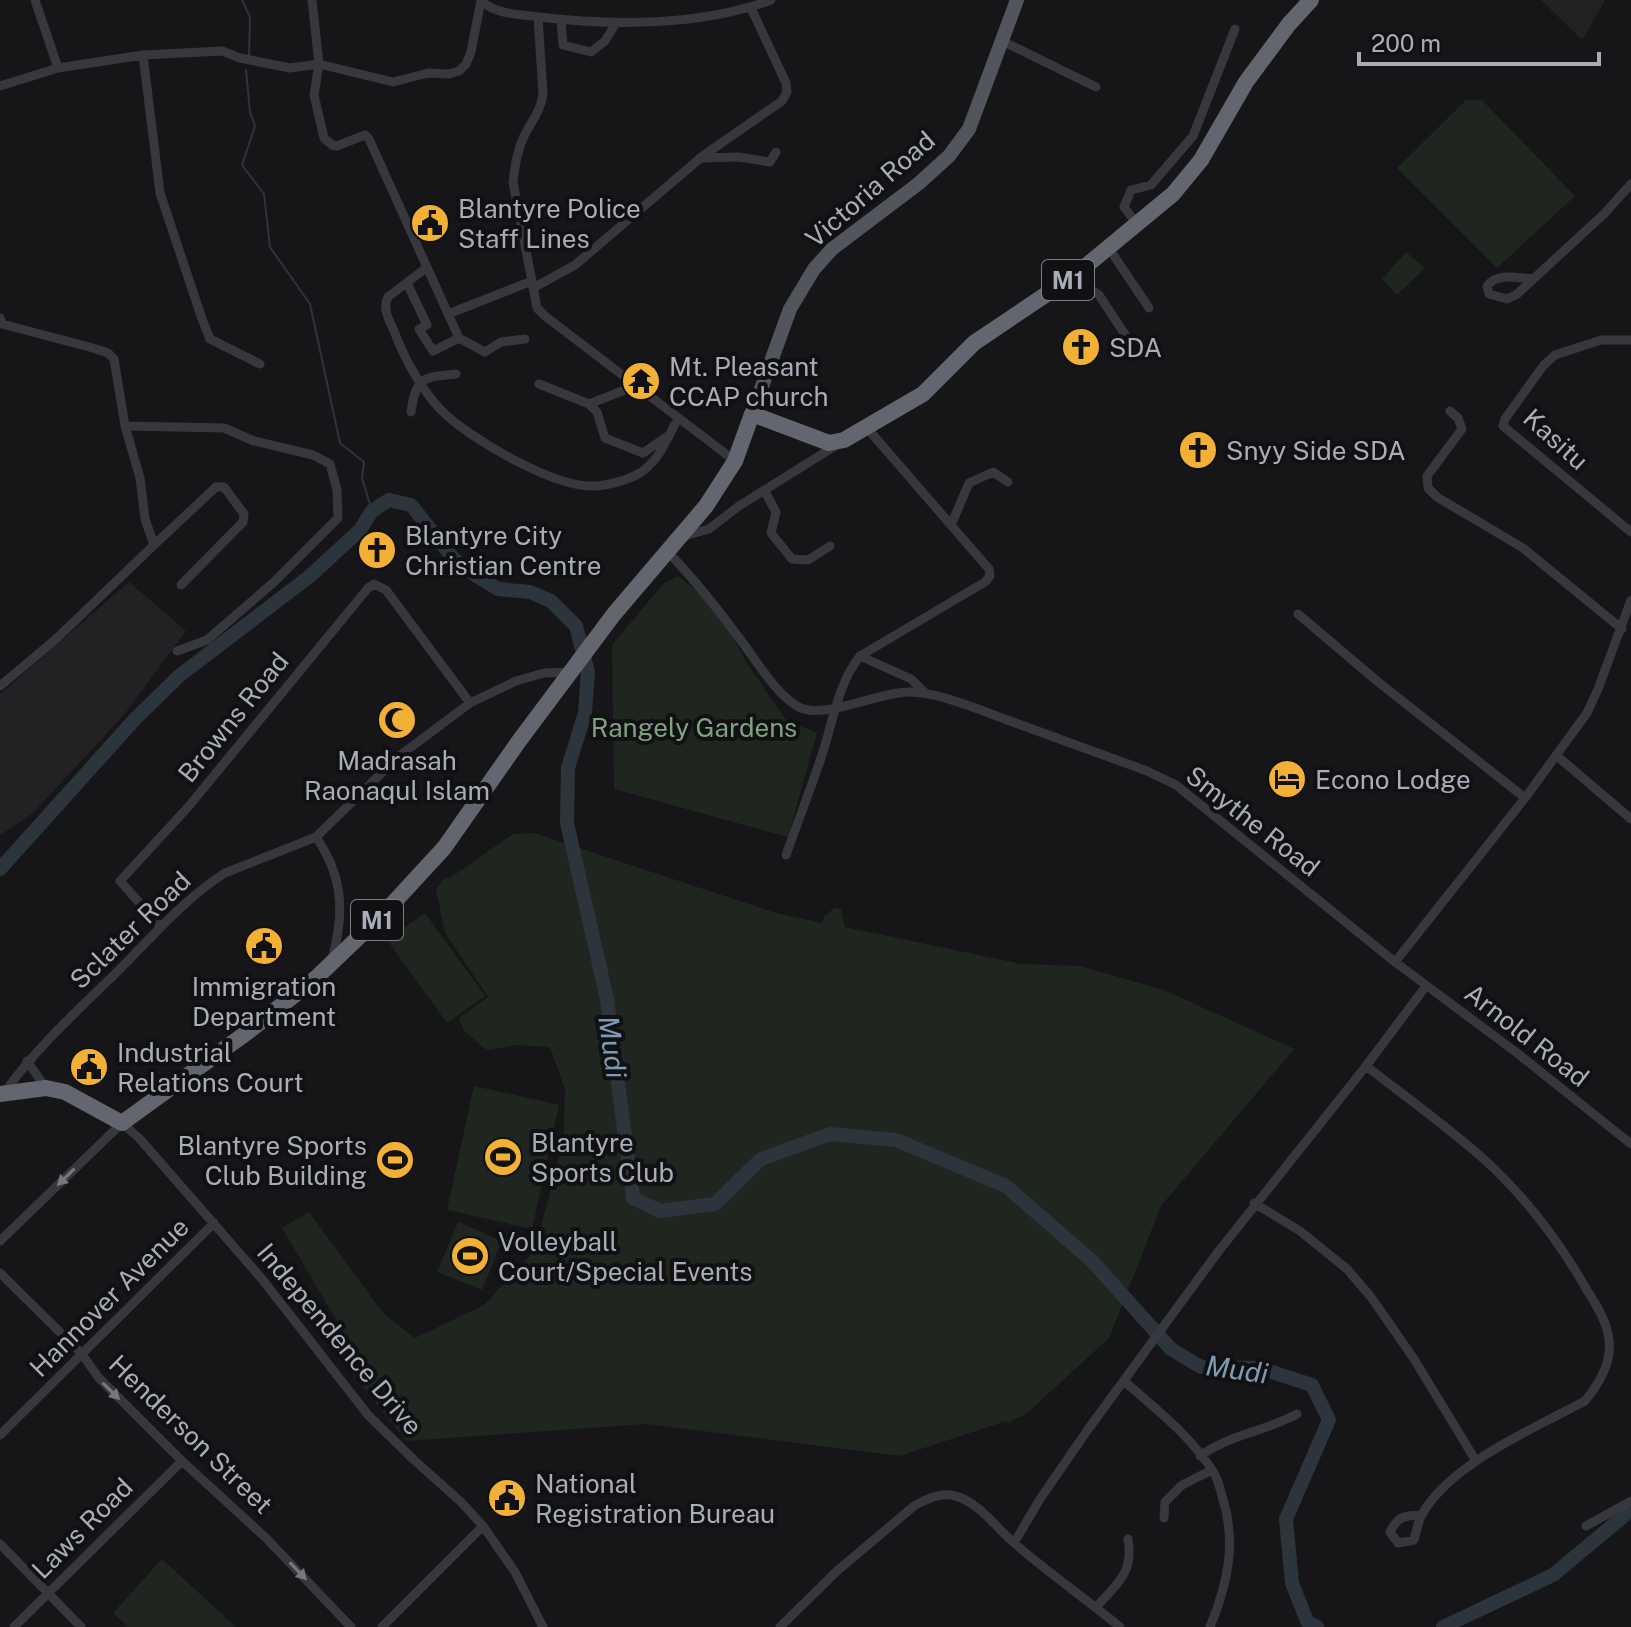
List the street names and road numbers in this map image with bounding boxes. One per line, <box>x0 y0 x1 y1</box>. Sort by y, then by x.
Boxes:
street label: Victoria Road <box>799 125 941 253</box>
road number: M1 <box>1042 260 1094 300</box>
street label: Kasitu <box>1517 402 1595 476</box>
street label: Browns Road <box>171 646 295 788</box>
street label: Smythe Road <box>1180 759 1326 883</box>
street label: Sclater Road <box>63 865 197 995</box>
road number: M1 <box>351 900 403 940</box>
street label: Arnold Road <box>1459 977 1595 1093</box>
street label: Hannover Avenue <box>23 1211 195 1383</box>
street label: Independence Drive <box>251 1237 429 1441</box>
street label: Henderson Street <box>103 1348 279 1520</box>
street label: Laws Road <box>25 1471 139 1585</box>

